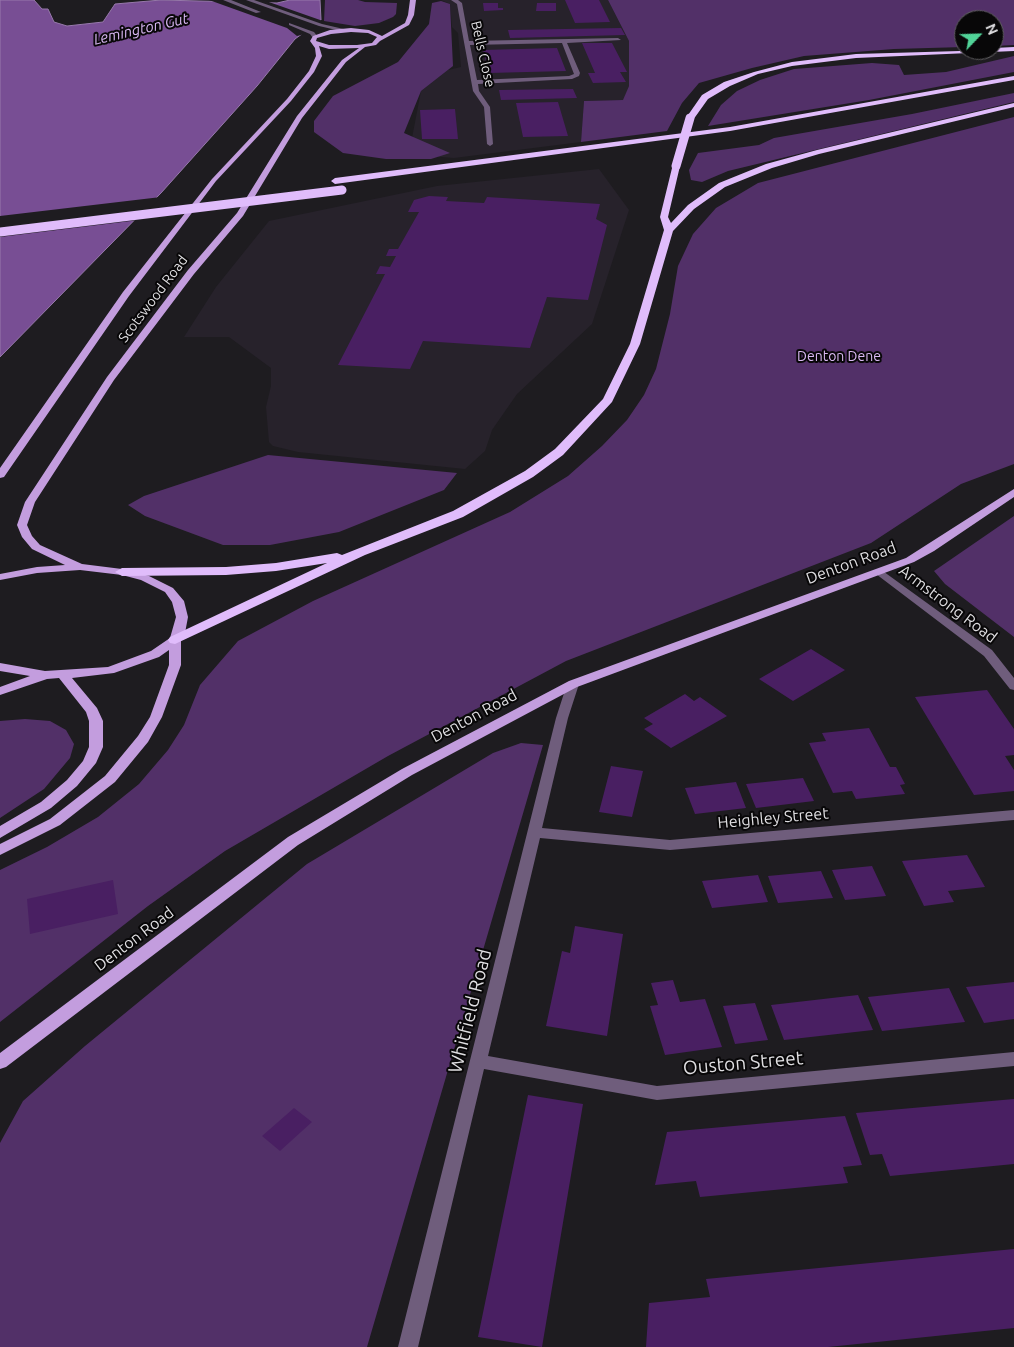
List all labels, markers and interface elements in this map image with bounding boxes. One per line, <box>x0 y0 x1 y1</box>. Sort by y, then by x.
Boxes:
water label: Lemington Gut <box>92 9 190 49</box>
north arrow <box>954 10 1004 60</box>
street label: Bells Close <box>467 19 499 89</box>
text: N <box>982 21 1001 37</box>
street label: Scotswood Road <box>115 252 191 346</box>
park label: Denton Dene <box>797 348 881 364</box>
street label: Denton Road <box>803 538 899 588</box>
street label: Armstrong Road <box>895 561 1001 647</box>
street label: Denton Road <box>428 685 520 747</box>
street label: Heighley Street <box>717 804 829 832</box>
street label: Denton Road <box>90 903 178 975</box>
street label: Whitfield Road <box>444 947 496 1075</box>
street label: Ouston Street <box>682 1046 804 1080</box>

